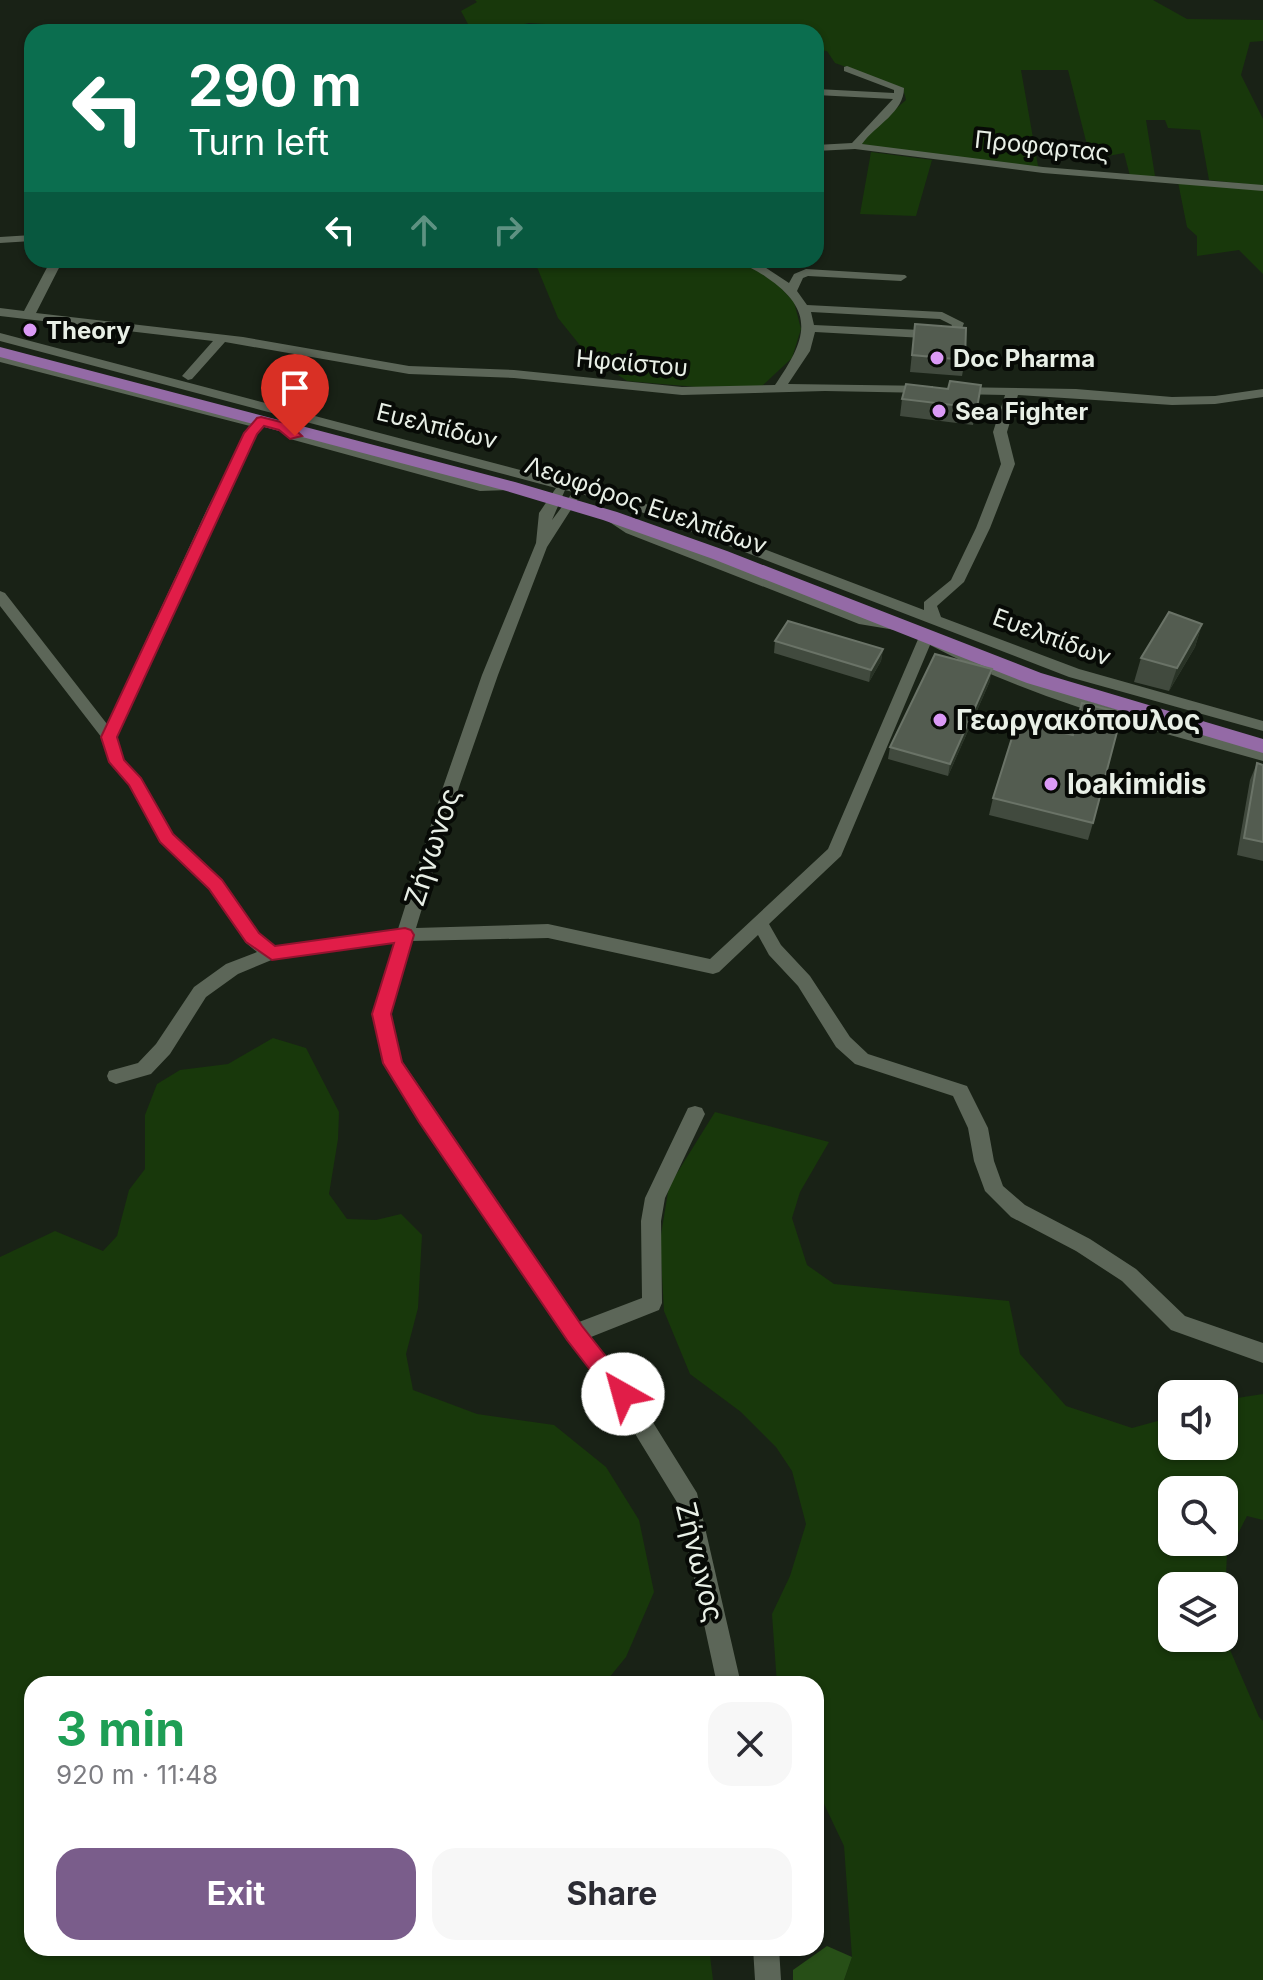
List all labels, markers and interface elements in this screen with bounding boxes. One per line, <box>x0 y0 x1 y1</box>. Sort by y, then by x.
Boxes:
text: 290 m <box>188 52 362 120</box>
icon: left <box>56 56 160 160</box>
text: Turn left <box>188 120 329 164</box>
street label: Προφαρτας <box>973 125 1111 167</box>
icon: left <box>318 208 362 252</box>
icon: ahead <box>402 208 446 252</box>
icon: right <box>486 208 530 252</box>
place label: Theory <box>46 316 131 345</box>
marker: Theory <box>21 321 39 339</box>
street label: Ηφαίστου <box>575 344 689 382</box>
place label: Doc Pharma <box>953 344 1095 373</box>
marker: Doc Pharma <box>928 349 946 367</box>
pin <box>261 354 329 436</box>
icon: arrive <box>273 366 317 410</box>
street label: Ευελπίδων <box>373 397 501 455</box>
place label: Sea Fighter <box>955 397 1088 426</box>
marker: Sea Fighter <box>930 402 948 420</box>
street label: Λεωφόρος Ευελπίδων <box>521 450 771 560</box>
street label: Ευελπίδων <box>989 602 1115 672</box>
place label: Γεωργακόπουλος <box>956 703 1200 737</box>
marker: Γεωργακόπουλος <box>931 711 949 729</box>
place label: Ioakimidis <box>1067 767 1206 801</box>
marker: Ioakimidis <box>1042 775 1060 793</box>
street label: Ζήνωνος <box>397 784 467 910</box>
position arrow <box>581 1352 665 1436</box>
map controls <box>1158 1380 1238 1652</box>
button: sound <box>1158 1380 1238 1460</box>
button: search <box>1158 1476 1238 1556</box>
street label: Ζήνωνος <box>669 1499 731 1625</box>
button: layers <box>1158 1572 1238 1652</box>
text: 3 min <box>56 1699 185 1758</box>
button: close <box>708 1702 792 1786</box>
text: 920 m · 11:48 <box>56 1759 218 1790</box>
button: Exit <box>56 1848 416 1940</box>
button: Share <box>432 1848 792 1940</box>

